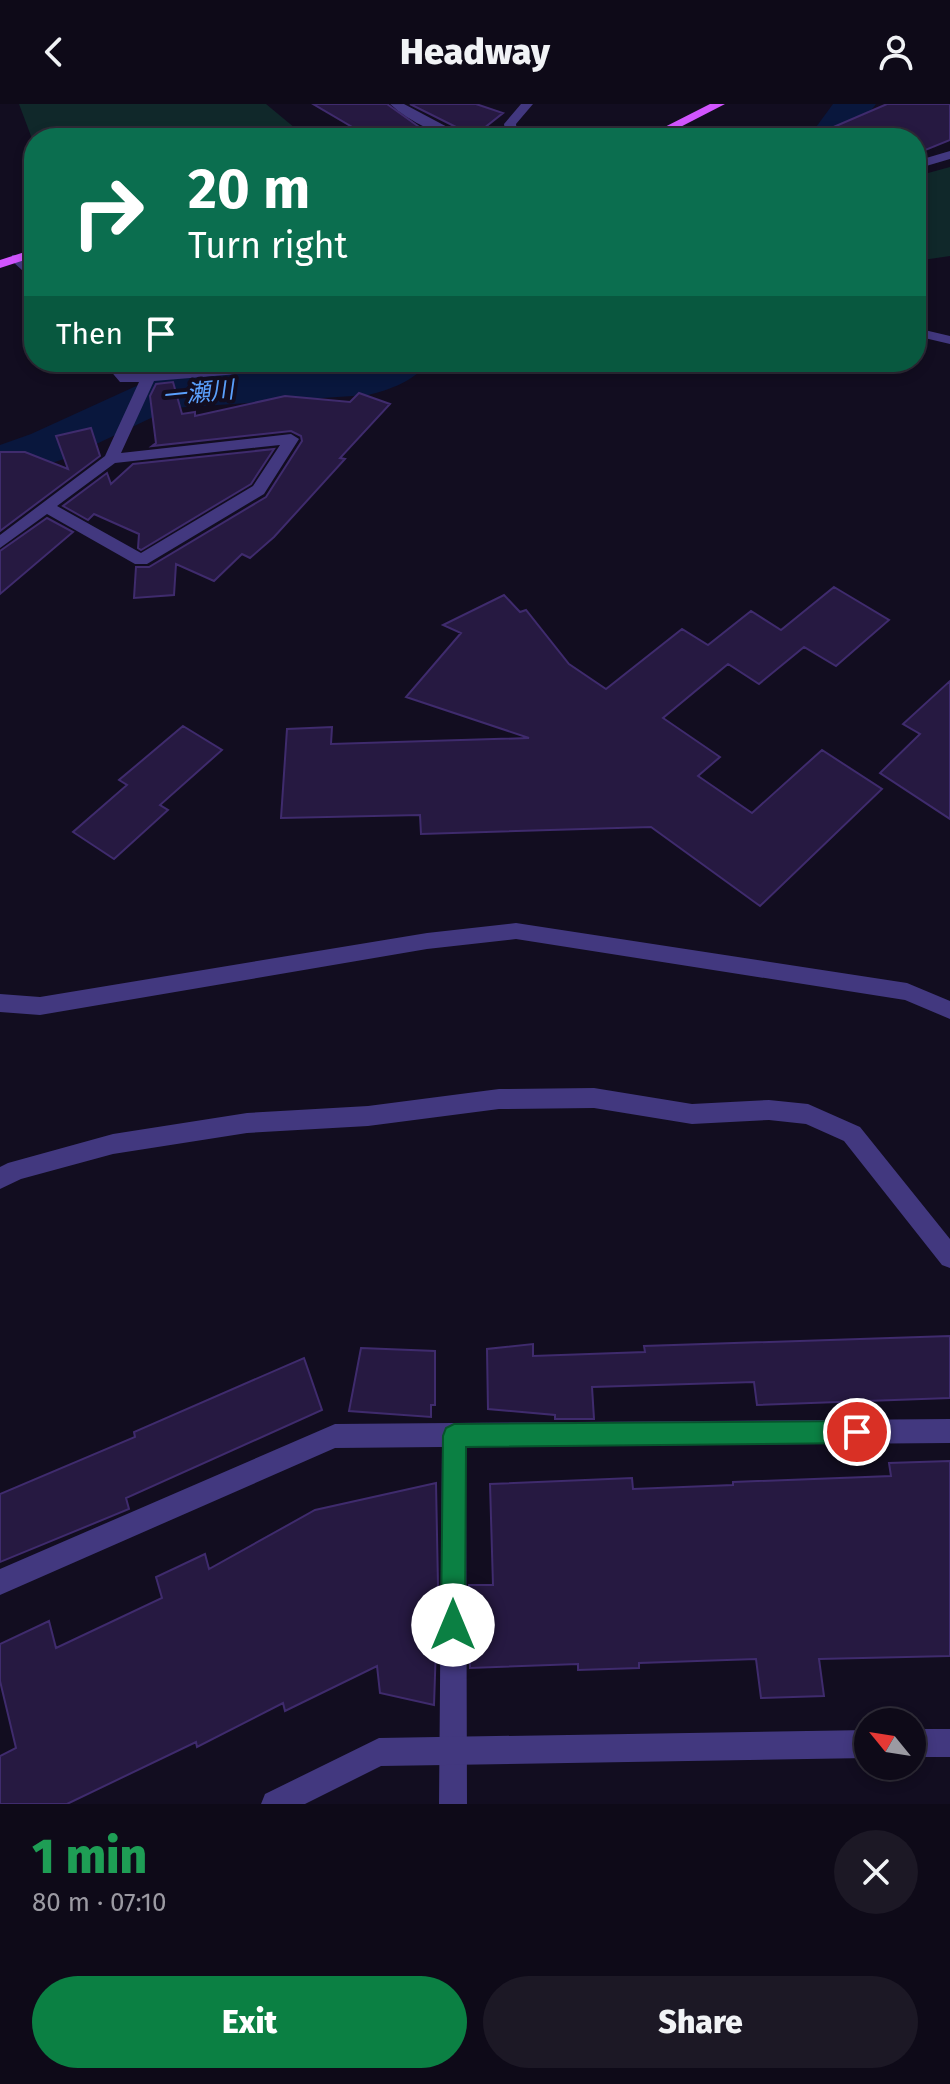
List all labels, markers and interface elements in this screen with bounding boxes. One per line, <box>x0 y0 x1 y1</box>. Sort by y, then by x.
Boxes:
icon: back <box>32 30 76 74</box>
text: Headway <box>400 30 550 74</box>
icon: person <box>874 30 918 74</box>
text: 20 m <box>188 156 310 223</box>
icon: right <box>56 160 160 264</box>
text: Turn right <box>188 224 348 268</box>
icon: arrive <box>139 312 183 356</box>
text: Then <box>56 316 123 352</box>
water label: 一瀬川 <box>161 375 238 411</box>
pin <box>823 1398 891 1466</box>
icon: arrive <box>835 1410 879 1454</box>
position arrow <box>411 1583 495 1667</box>
north arrow <box>854 1708 926 1780</box>
map controls <box>854 1708 926 1780</box>
text: 1 min <box>32 1828 147 1886</box>
button: close <box>834 1830 918 1914</box>
text: 80 m · 07:10 <box>32 1887 167 1918</box>
button: Exit <box>32 1976 467 2068</box>
button: Share <box>483 1976 918 2068</box>

